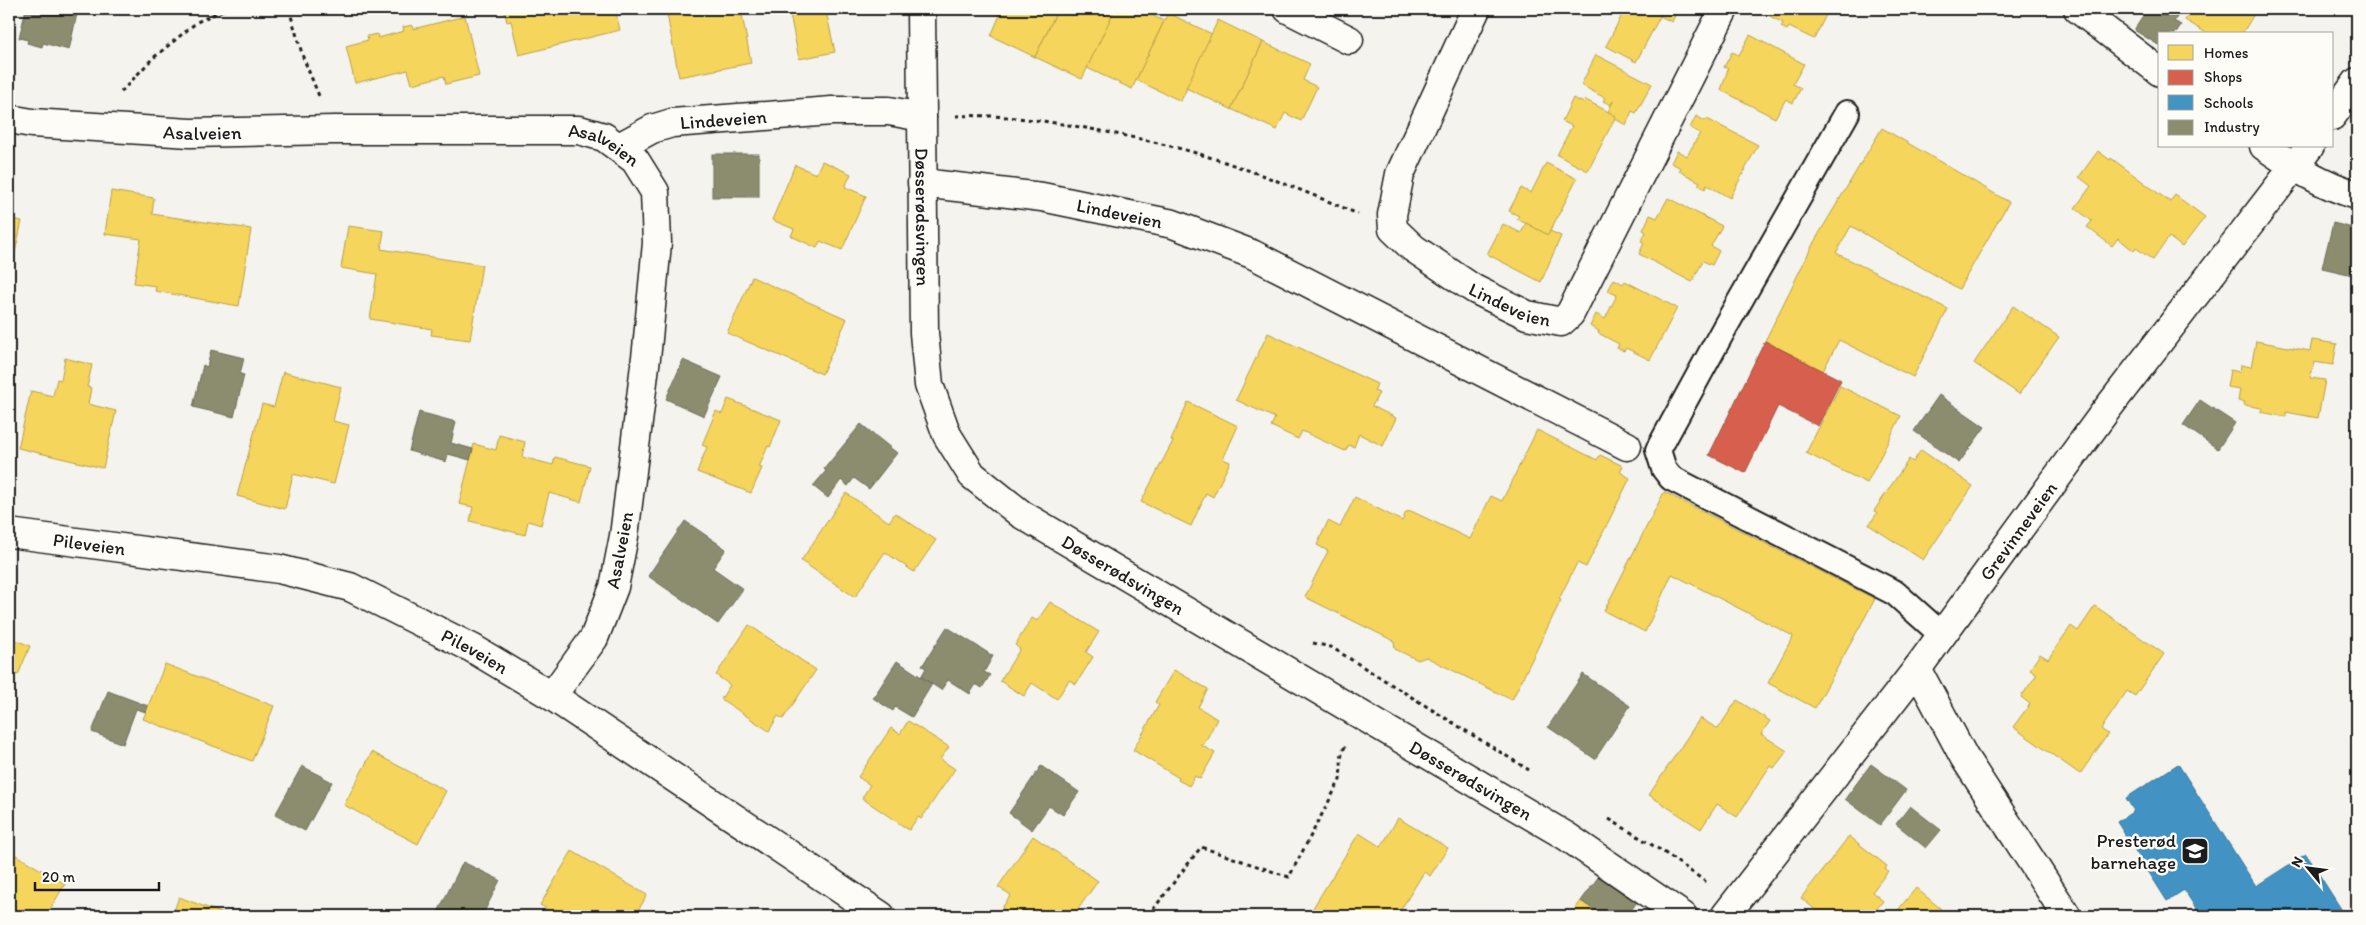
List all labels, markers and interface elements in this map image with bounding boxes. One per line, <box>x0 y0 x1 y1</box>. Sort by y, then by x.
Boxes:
legend <box>2158 32 2334 148</box>
text: Homes <box>2204 44 2249 62</box>
text: Shops <box>2204 68 2243 86</box>
text: Schools <box>2204 94 2254 112</box>
street label: Lindeveien <box>679 105 768 134</box>
text: Industry <box>2204 118 2260 136</box>
street label: Asalveien <box>568 119 644 172</box>
street label: Asalveien <box>162 120 242 145</box>
street label: Døsserødsvingen <box>910 148 935 287</box>
street label: Lindeveien <box>1074 193 1165 234</box>
street label: Lindeveien <box>1465 277 1553 332</box>
street label: Grevinneveien <box>1975 477 2062 585</box>
street label: Asalveien <box>601 509 638 591</box>
street label: Pileveien <box>52 528 127 560</box>
street label: Døsserødsvingen <box>1058 530 1189 620</box>
street label: Pileveien <box>438 624 512 679</box>
street label: Døsserødsvingen <box>1405 735 1537 826</box>
place label: Presterød barnehage <box>2090 829 2176 874</box>
school or university icon: Presterød barnehage <box>2180 836 2210 866</box>
north arrow <box>2284 842 2334 892</box>
text: N <box>2287 854 2307 870</box>
scale bar <box>35 860 159 892</box>
text: 20 m <box>42 868 76 886</box>

